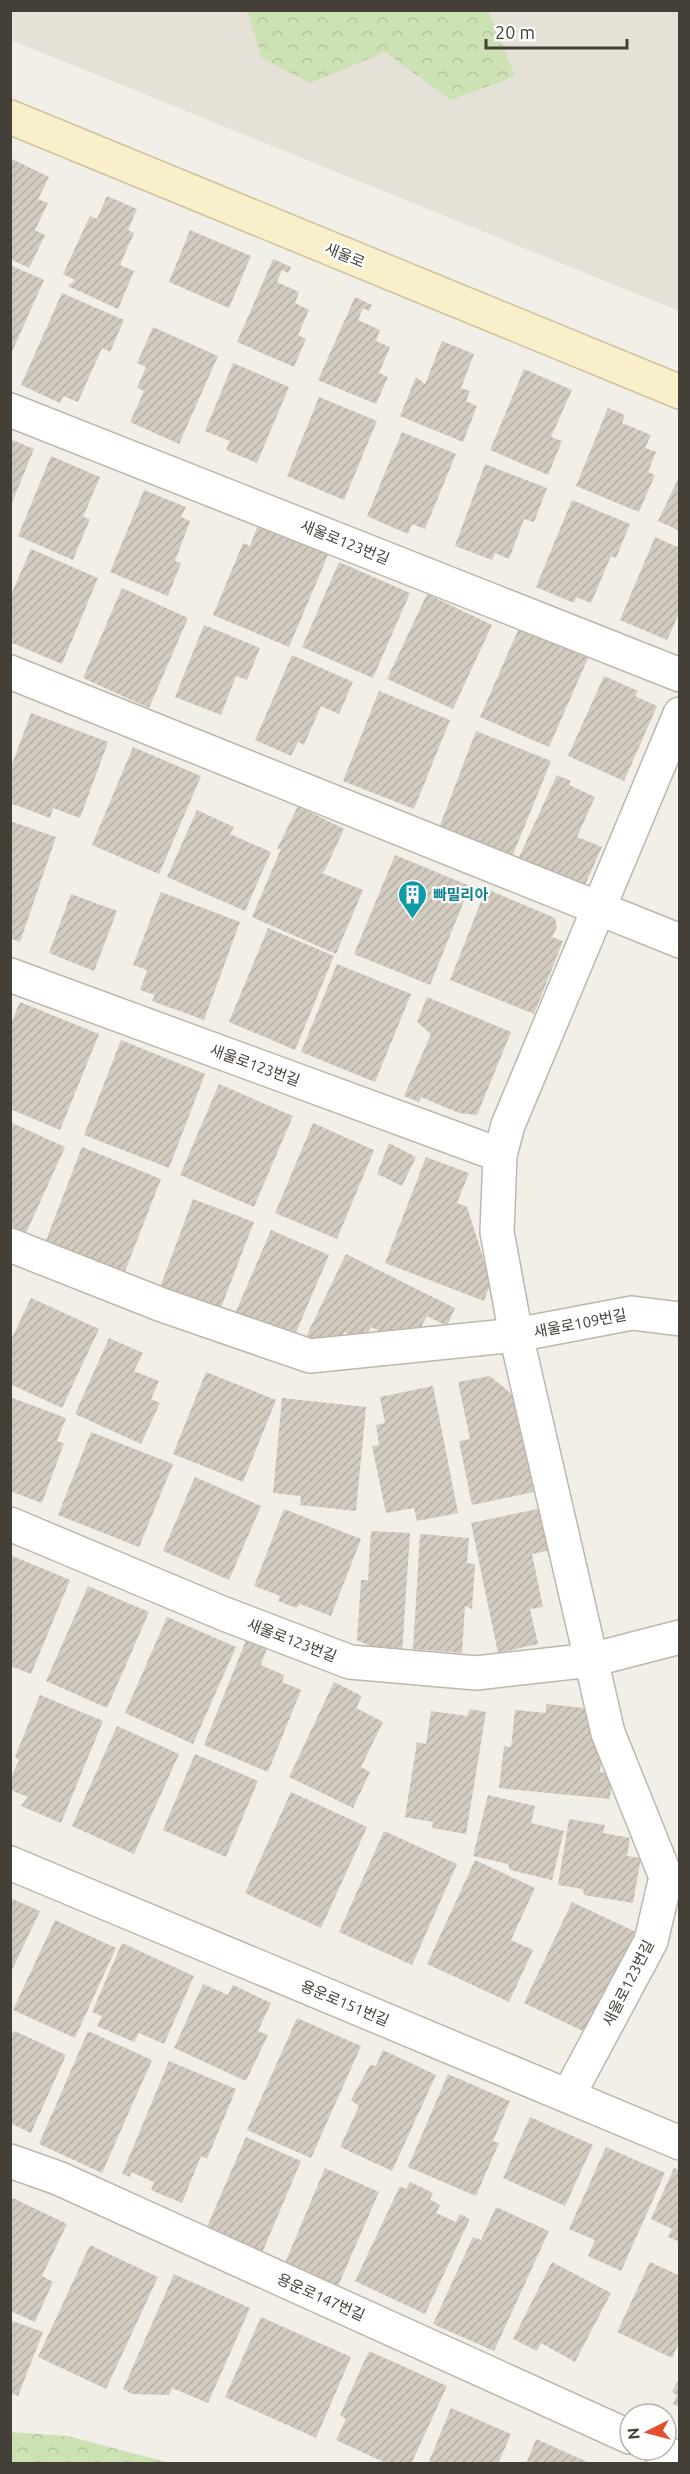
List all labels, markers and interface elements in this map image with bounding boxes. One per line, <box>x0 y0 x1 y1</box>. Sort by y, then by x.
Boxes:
scale bar <box>486 12 627 50</box>
text: 20 m <box>495 22 535 42</box>
street label: 새울로 <box>323 239 367 271</box>
street label: 새울로123번길 <box>298 516 392 568</box>
building icon: 빠밀리아 <box>396 878 428 920</box>
place label: 빠밀리아 <box>433 886 488 903</box>
street label: 새울로123번길 <box>208 1041 302 1089</box>
street label: 새울로109번길 <box>532 1306 628 1340</box>
street label: 새울로123번길 <box>245 1615 339 1665</box>
street label: 새울로123번길 <box>599 1937 657 2029</box>
street label: 용운로151번길 <box>298 1977 392 2029</box>
street label: 용운로147번길 <box>274 2270 368 2324</box>
north arrow <box>618 2402 678 2462</box>
text: N <box>624 2427 643 2440</box>

